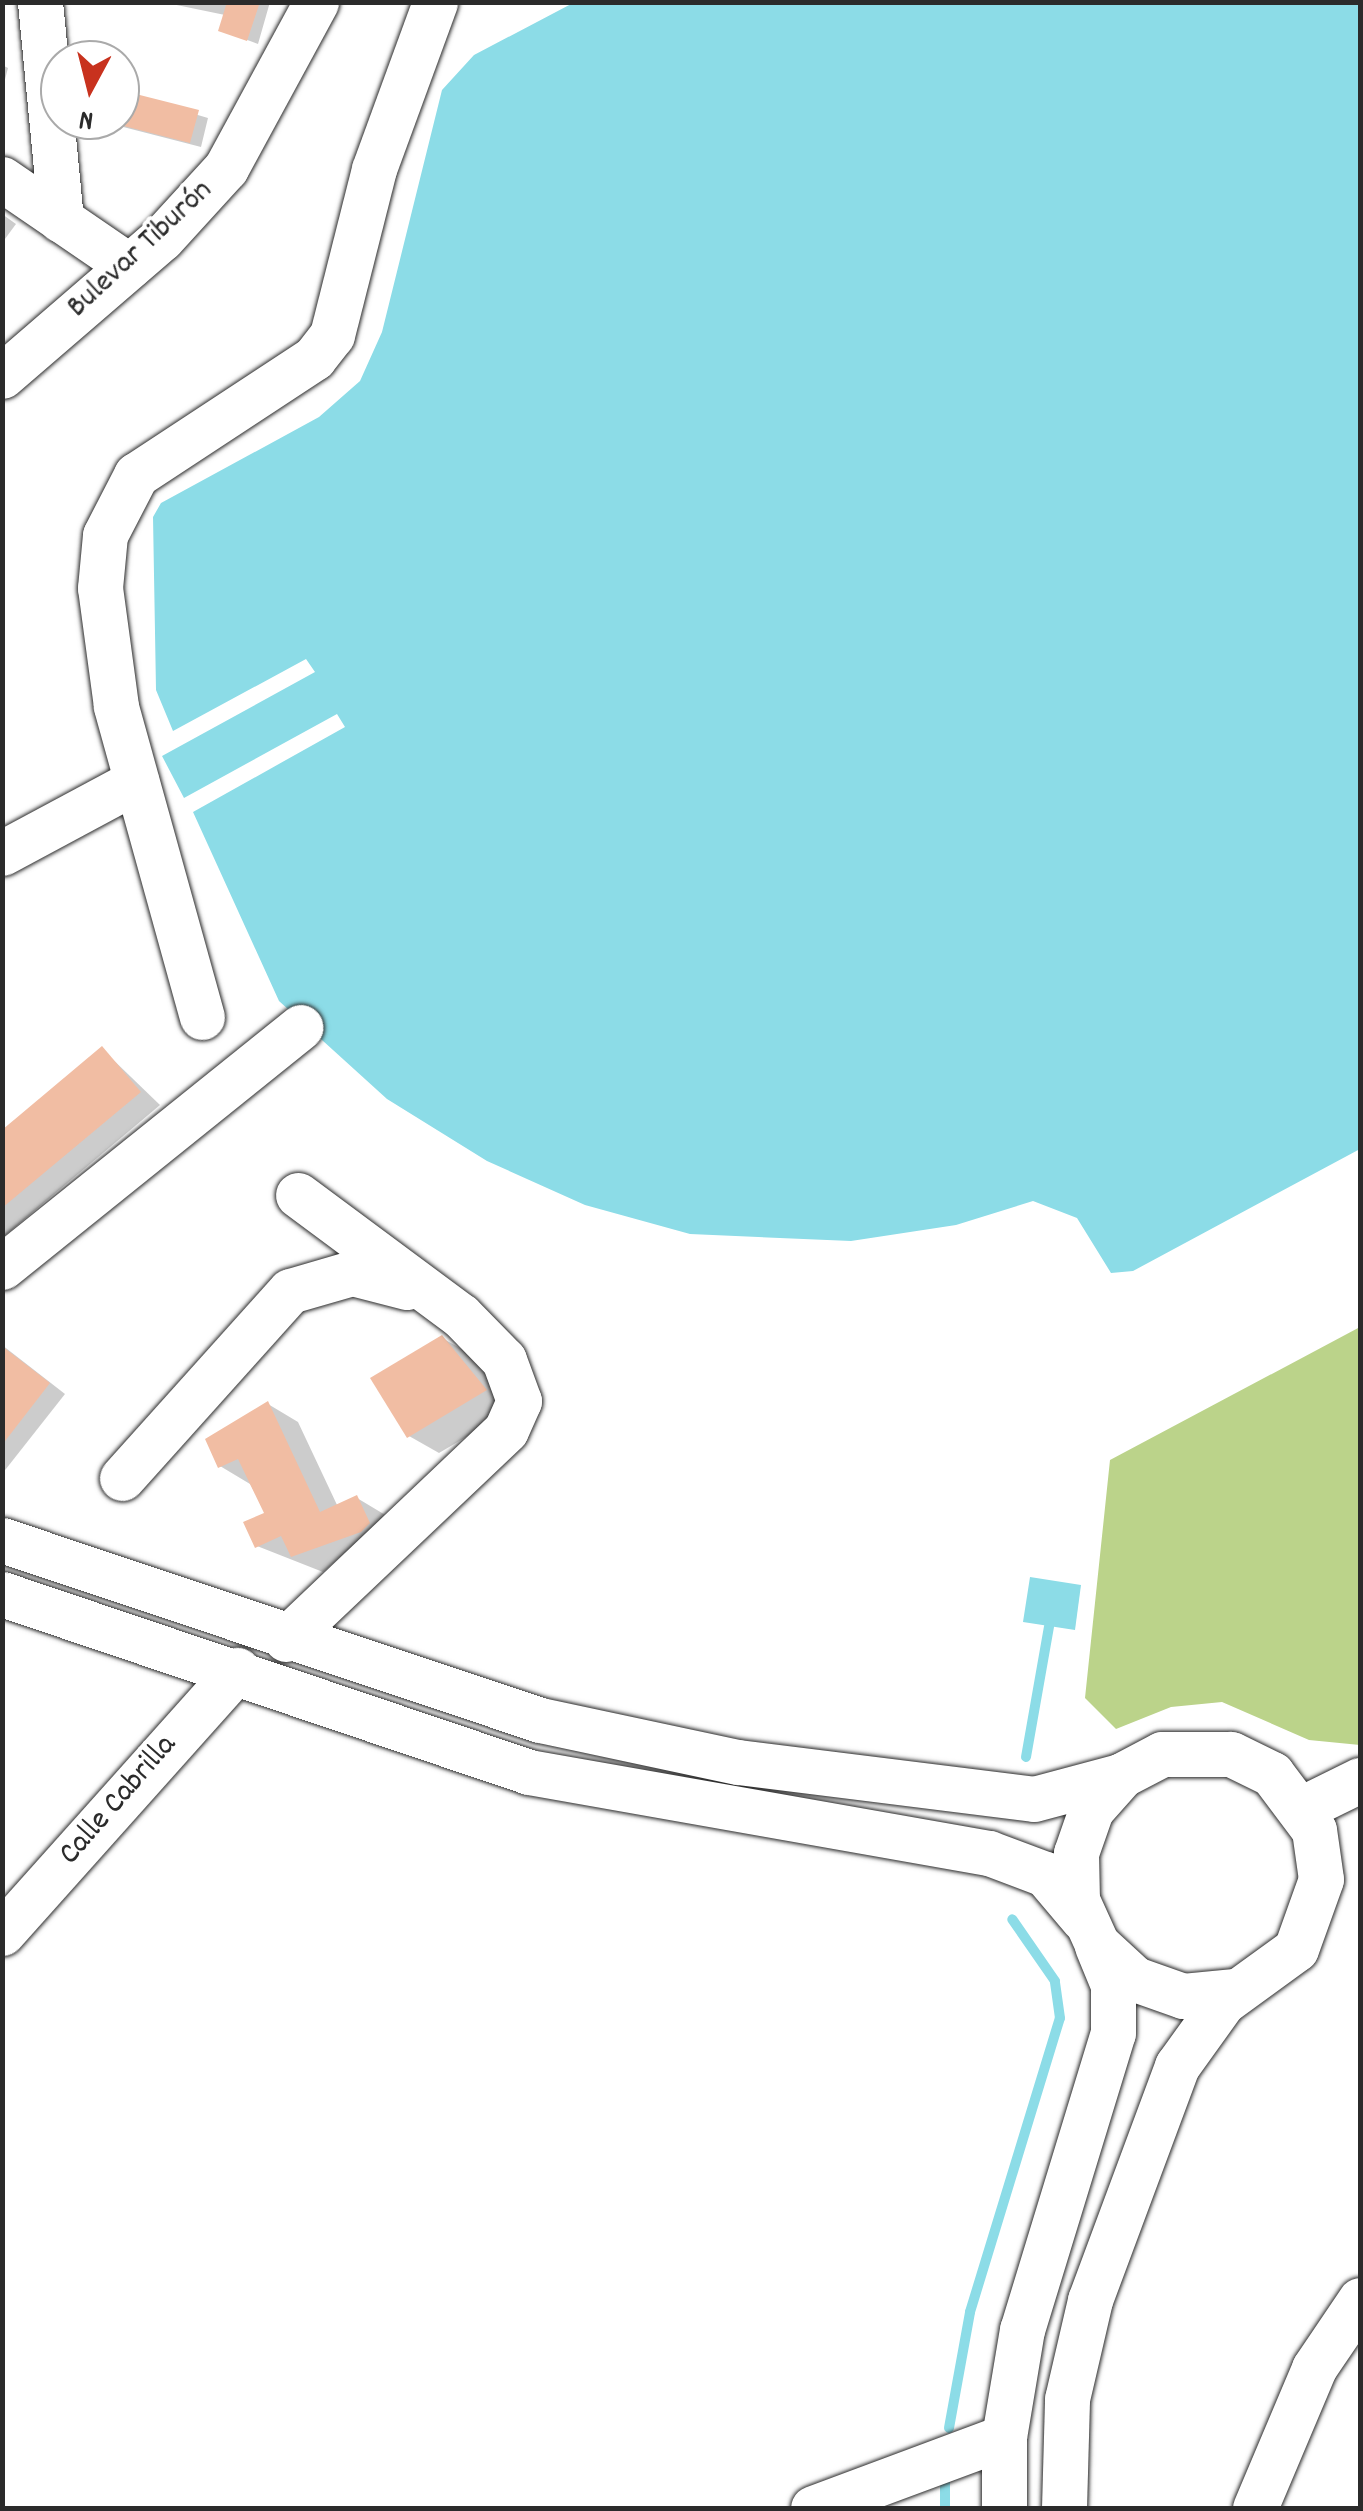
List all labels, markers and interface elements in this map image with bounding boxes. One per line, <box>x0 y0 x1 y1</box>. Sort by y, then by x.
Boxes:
north arrow <box>40 40 140 140</box>
text: N <box>77 97 96 138</box>
street label: Bulevar Tiburón <box>60 173 222 327</box>
street label: Calle Cabrilla <box>52 1728 186 1874</box>

